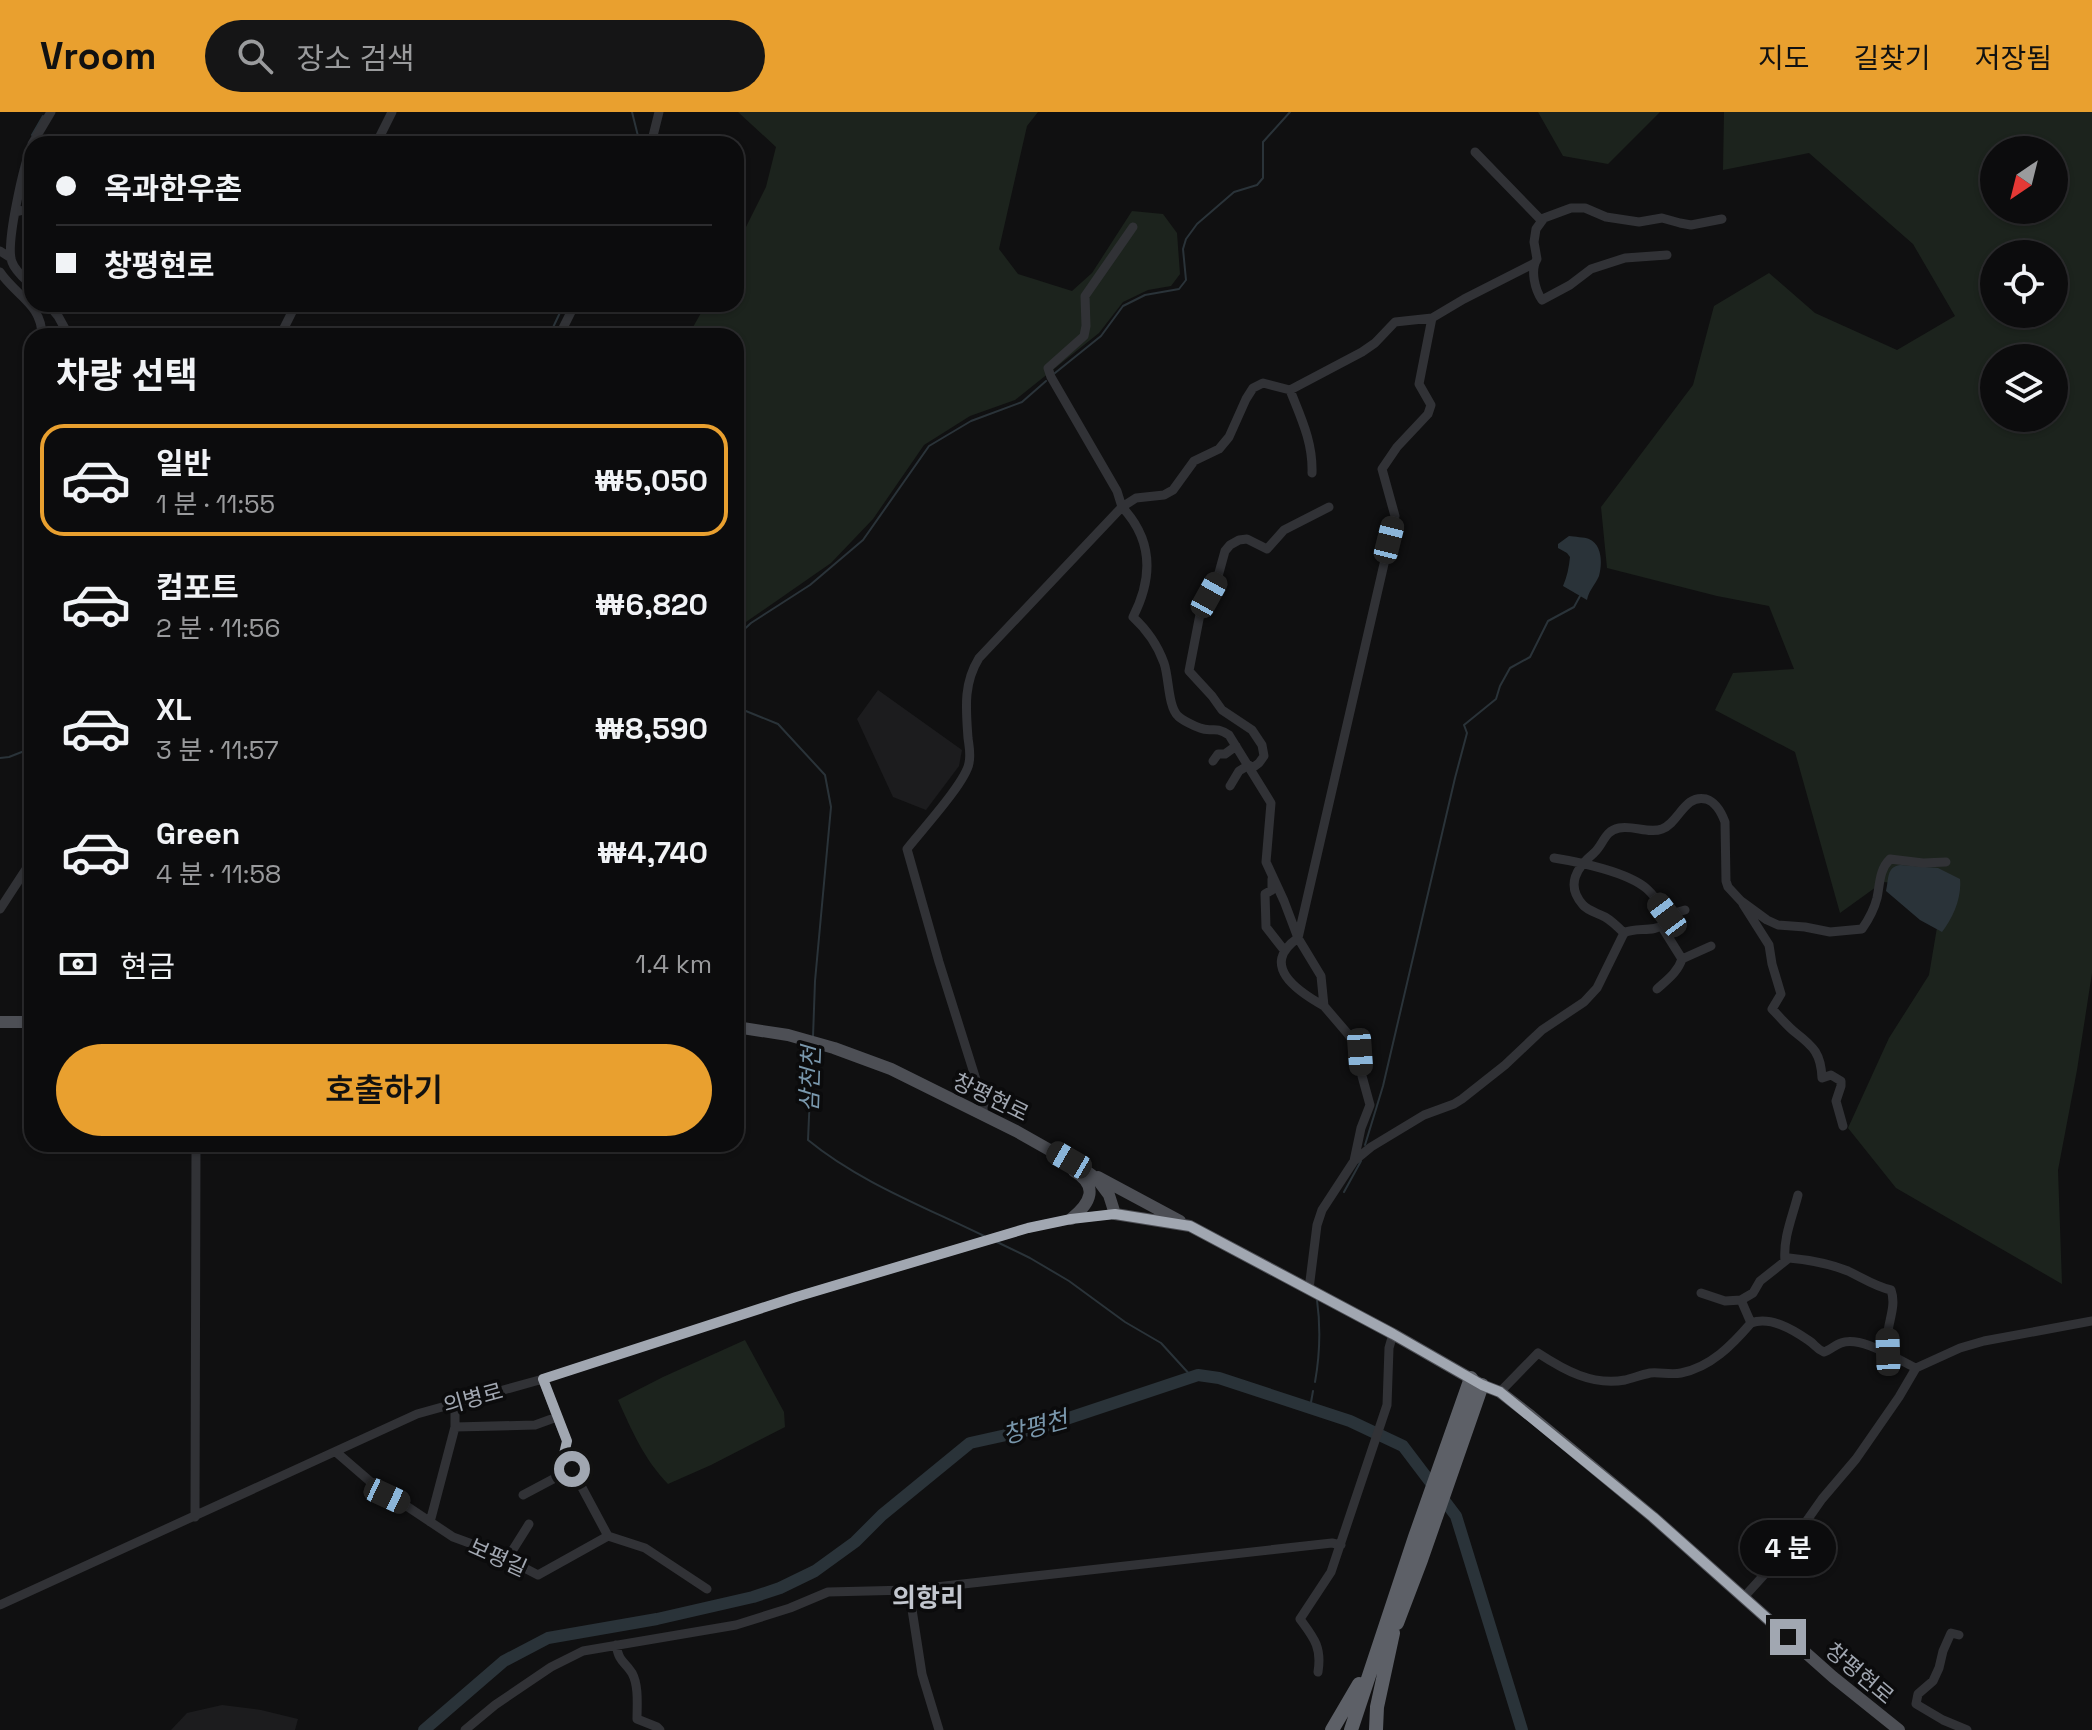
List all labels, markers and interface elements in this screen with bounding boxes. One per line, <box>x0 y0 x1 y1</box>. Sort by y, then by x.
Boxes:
search box <box>205 20 765 92</box>
text: Vroom <box>40 32 157 80</box>
icon: search <box>233 34 277 78</box>
text: 장소 검색 <box>297 39 415 78</box>
text: 지도 <box>1758 40 1809 76</box>
text: 길찾기 <box>1853 40 1931 76</box>
text: 저장됨 <box>1975 40 2052 76</box>
north arrow <box>1980 136 2068 224</box>
map controls <box>1980 136 2068 432</box>
text: 옥과한우촌 <box>104 169 242 208</box>
button: locate <box>1980 240 2068 328</box>
text: 창평현로 <box>104 246 214 285</box>
button: layers <box>1980 344 2068 432</box>
text: 차량 선택 <box>56 353 198 399</box>
icon: car <box>60 444 132 516</box>
text: 일반 <box>156 444 211 483</box>
text: ₩5,050 <box>594 461 708 500</box>
text: 1 분 · 11:55 <box>156 487 275 521</box>
car <box>1372 514 1406 566</box>
icon: car <box>60 568 132 640</box>
text: 컴포트 <box>156 568 239 607</box>
car <box>1187 568 1231 622</box>
text: ₩6,820 <box>595 585 708 624</box>
text: 2 분 · 11:56 <box>156 611 280 645</box>
text: XL <box>156 690 192 729</box>
icon: car <box>60 692 132 764</box>
text: ₩8,590 <box>595 709 708 748</box>
text: 3 분 · 11:57 <box>156 733 279 767</box>
text: Green <box>156 814 240 853</box>
icon: car <box>60 816 132 888</box>
text: ₩4,740 <box>597 833 708 872</box>
text: 4 분 · 11:58 <box>156 857 281 891</box>
car <box>1643 889 1691 941</box>
icon: cash <box>56 942 100 986</box>
text: 현금 <box>120 947 175 986</box>
text: 1.4 km <box>635 947 712 981</box>
car <box>1346 1027 1374 1077</box>
water label: 삼천천 <box>793 1042 827 1113</box>
button: 호출하기 <box>56 1044 712 1136</box>
street label: 창평현로 <box>948 1067 1034 1127</box>
car <box>1042 1138 1096 1182</box>
car <box>1875 1328 1901 1376</box>
street label: 의병로 <box>440 1377 506 1419</box>
water label: 창평천 <box>999 1403 1074 1451</box>
route start <box>554 1451 590 1487</box>
car <box>360 1475 414 1517</box>
callout: 4 분 <box>1740 1521 1836 1577</box>
text: 4 분 <box>1764 1531 1812 1565</box>
street label: 보평길 <box>465 1532 531 1582</box>
district label: 의항리 <box>892 1581 964 1615</box>
route end <box>1770 1619 1806 1655</box>
street label: 창평현로 <box>1820 1636 1900 1710</box>

